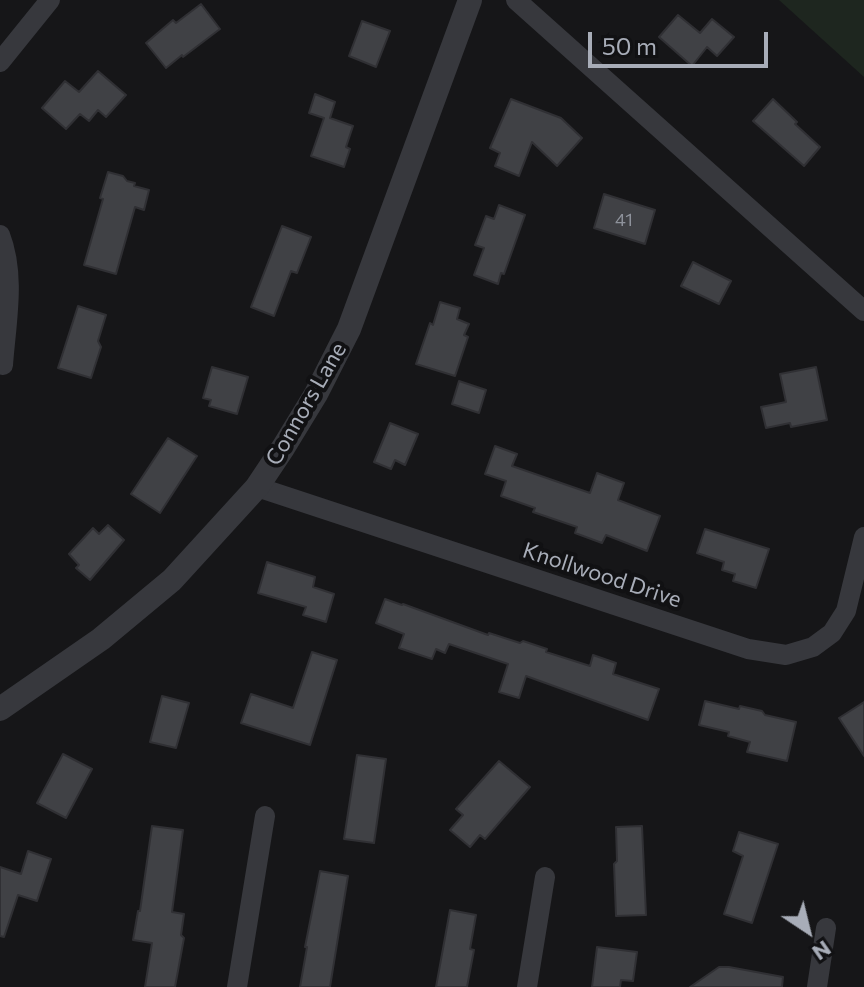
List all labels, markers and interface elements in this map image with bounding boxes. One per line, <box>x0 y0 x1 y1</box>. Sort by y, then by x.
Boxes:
scale bar <box>592 16 772 66</box>
text: 50 m <box>602 31 657 60</box>
house number: 41 <box>615 209 633 231</box>
street label: Connors Lane <box>260 338 352 470</box>
street label: Knollwood Drive <box>519 537 685 613</box>
north arrow <box>768 891 848 971</box>
text: N <box>808 935 837 967</box>

